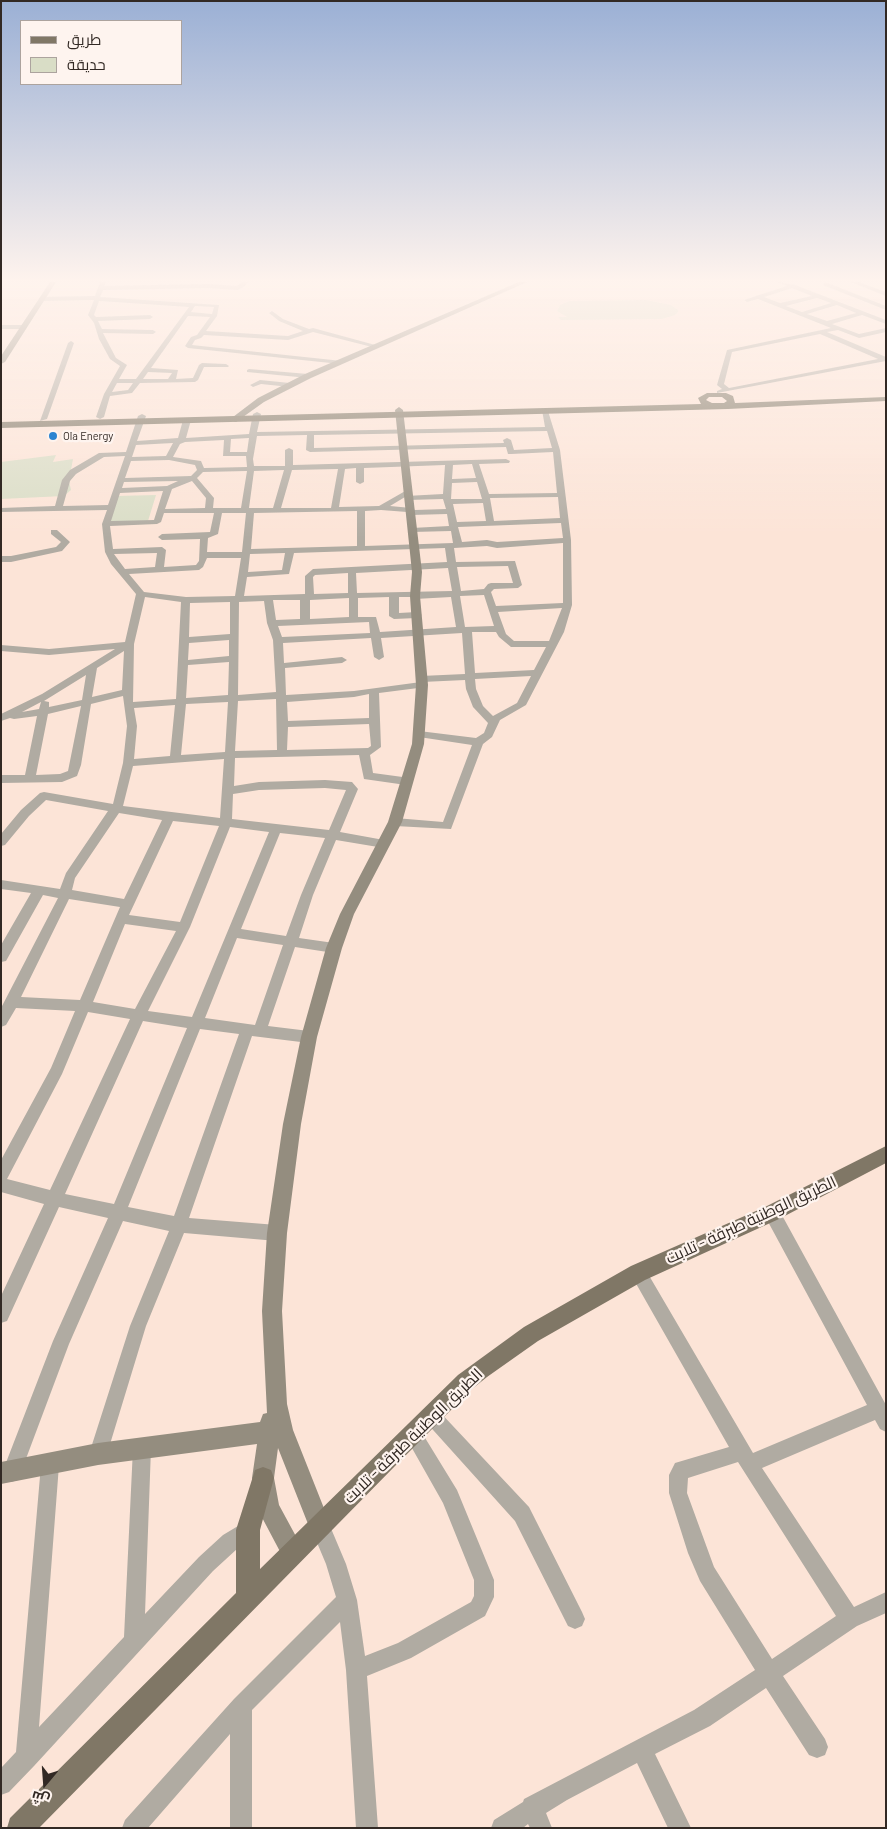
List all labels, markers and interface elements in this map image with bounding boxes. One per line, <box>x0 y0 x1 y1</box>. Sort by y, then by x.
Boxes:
legend <box>20 20 182 85</box>
text: طريق <box>67 30 101 48</box>
text: حديقة <box>67 55 106 73</box>
place label: Ola Energy <box>63 429 113 443</box>
marker: Ola Energy <box>47 430 59 442</box>
street label: الطريق الوطنية طبرقة - تلابت <box>663 1172 839 1268</box>
street label: الطريق الوطنية طبرقة - تلابت <box>340 1365 486 1507</box>
north arrow <box>20 1759 70 1809</box>
text: ش <box>29 1788 51 1810</box>

